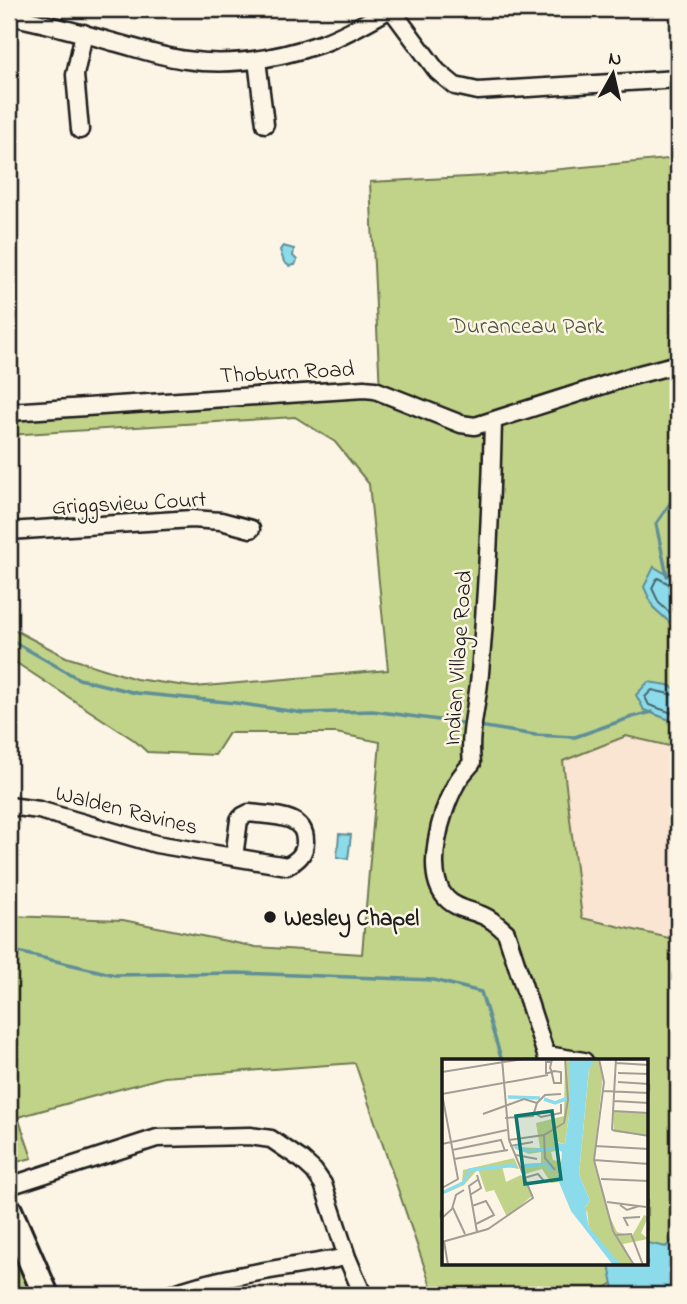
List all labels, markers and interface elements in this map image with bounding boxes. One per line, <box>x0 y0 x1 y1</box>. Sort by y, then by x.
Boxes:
north arrow <box>578 38 648 108</box>
text: N <box>607 45 623 74</box>
park label: Duranceau Park <box>449 311 605 344</box>
street label: Thoburn Road <box>219 353 355 394</box>
street label: Griggsview Court <box>51 484 208 526</box>
street label: Indian Village Road <box>437 569 483 747</box>
street label: Walden Ravines <box>52 778 201 845</box>
place label: Wesley Chapel <box>284 903 419 938</box>
marker: Wesley Chapel <box>262 909 278 925</box>
inset map <box>442 1059 648 1266</box>

